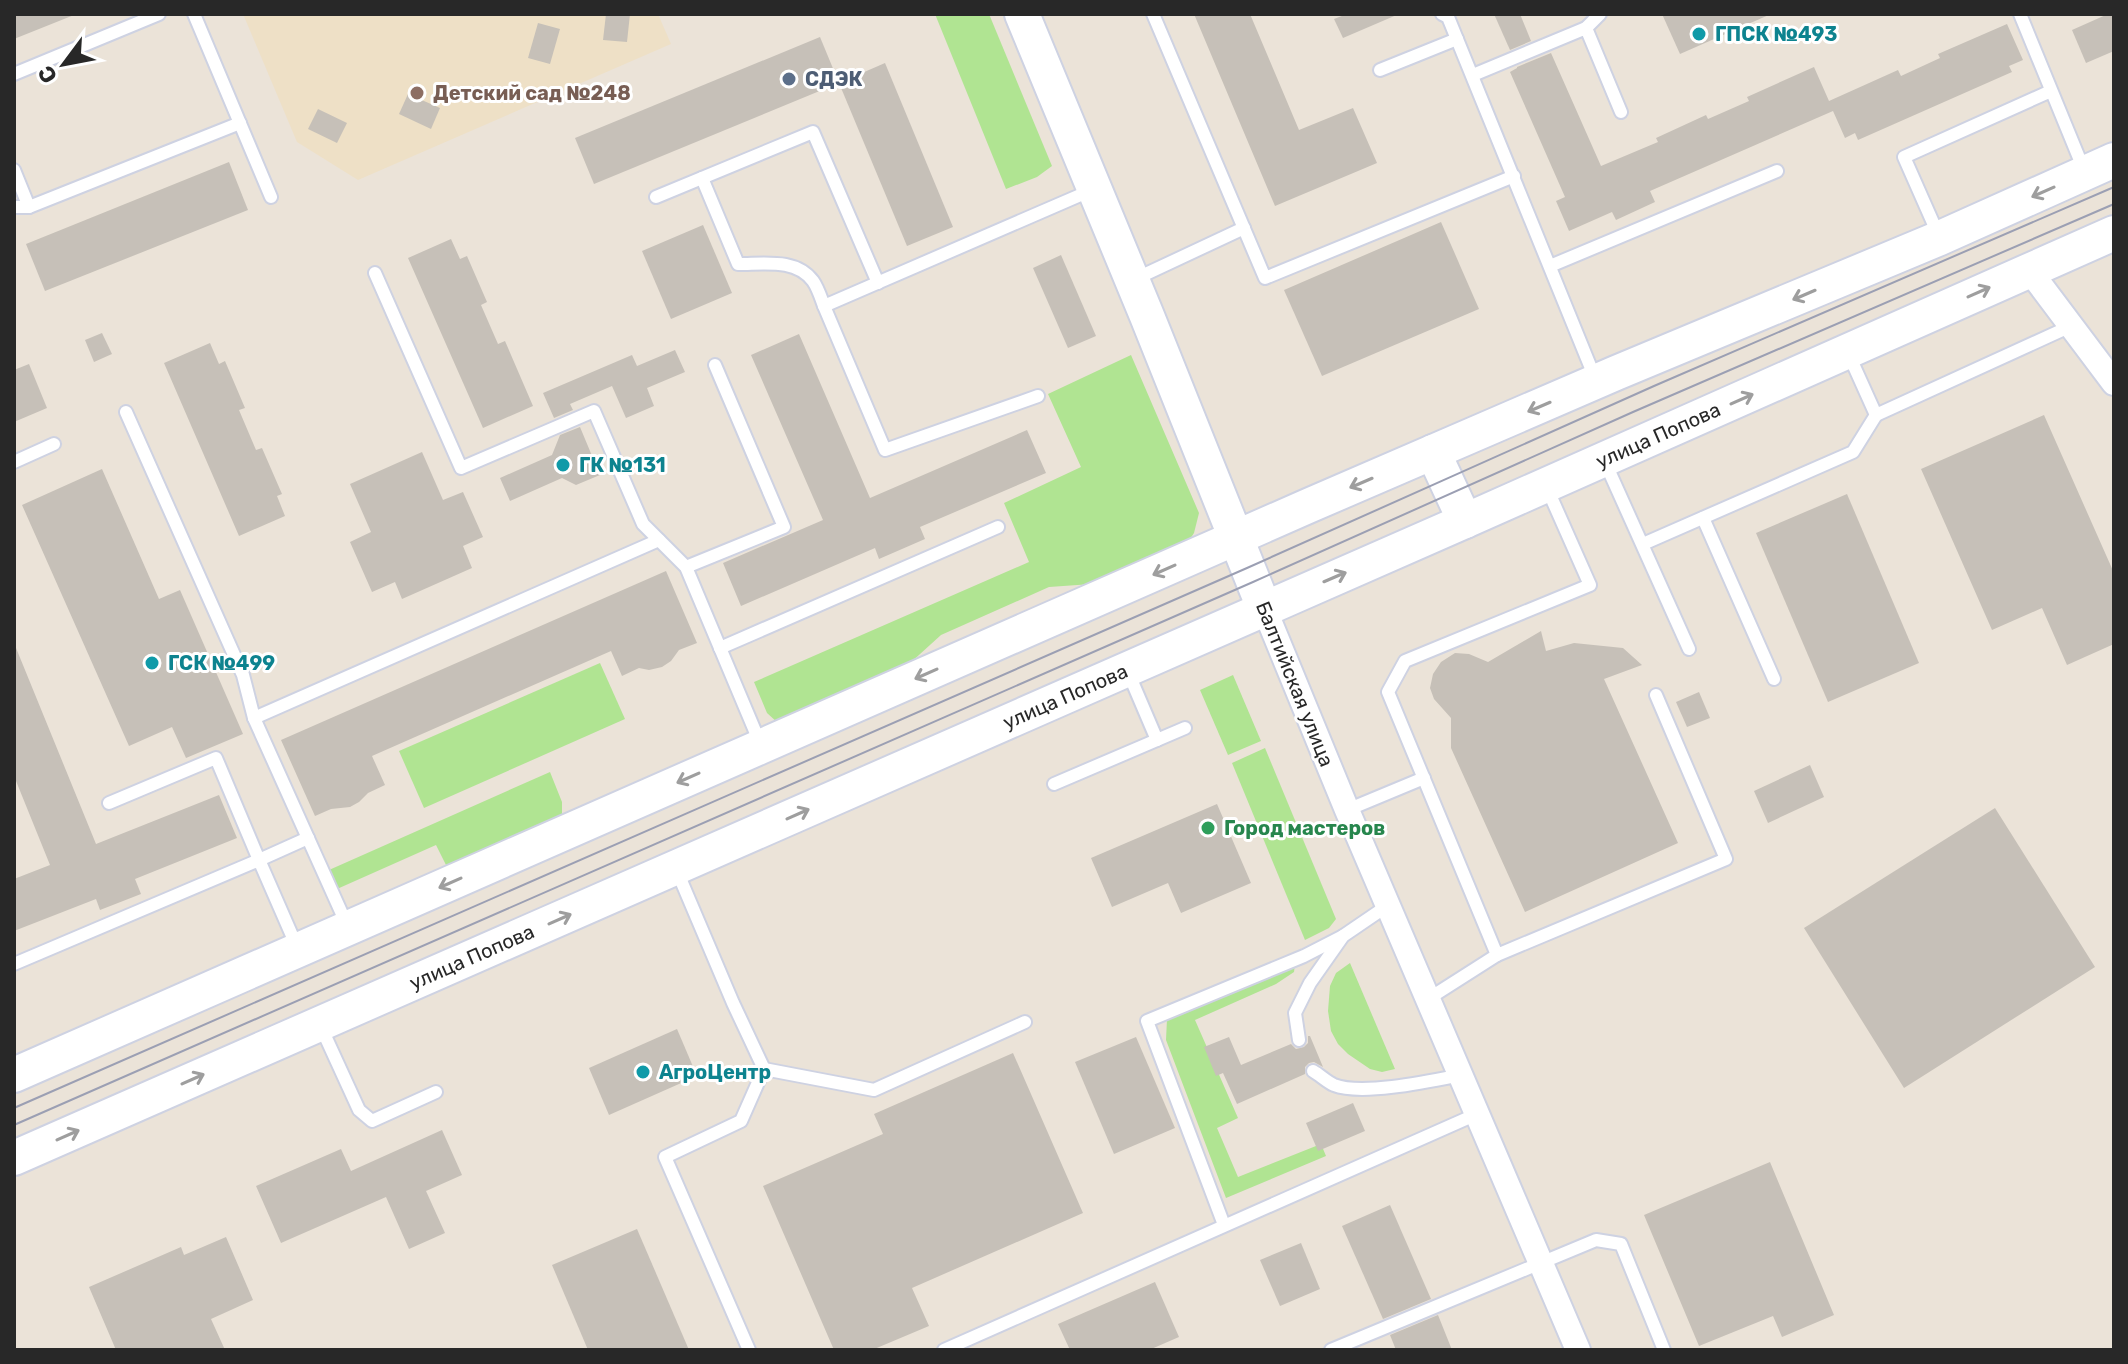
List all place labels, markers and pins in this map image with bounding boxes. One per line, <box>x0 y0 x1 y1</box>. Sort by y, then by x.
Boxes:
place label: ГПСК №493 <box>1715 22 1837 46</box>
marker: ГПСК №493 <box>1690 25 1708 43</box>
place label: СДЭК <box>805 67 863 91</box>
marker: СДЭК <box>780 70 798 88</box>
place label: Детский сад №248 <box>433 81 631 105</box>
marker: Детский сад №248 <box>408 84 426 102</box>
place label: ГК №131 <box>579 453 666 477</box>
marker: ГК №131 <box>554 456 572 474</box>
place label: ГСК №499 <box>168 651 275 675</box>
marker: ГСК №499 <box>143 654 161 672</box>
place label: Город мастеров <box>1224 816 1385 840</box>
marker: Город мастеров <box>1199 819 1217 837</box>
place label: АгроЦентр <box>659 1060 771 1084</box>
marker: АгроЦентр <box>634 1063 652 1081</box>

